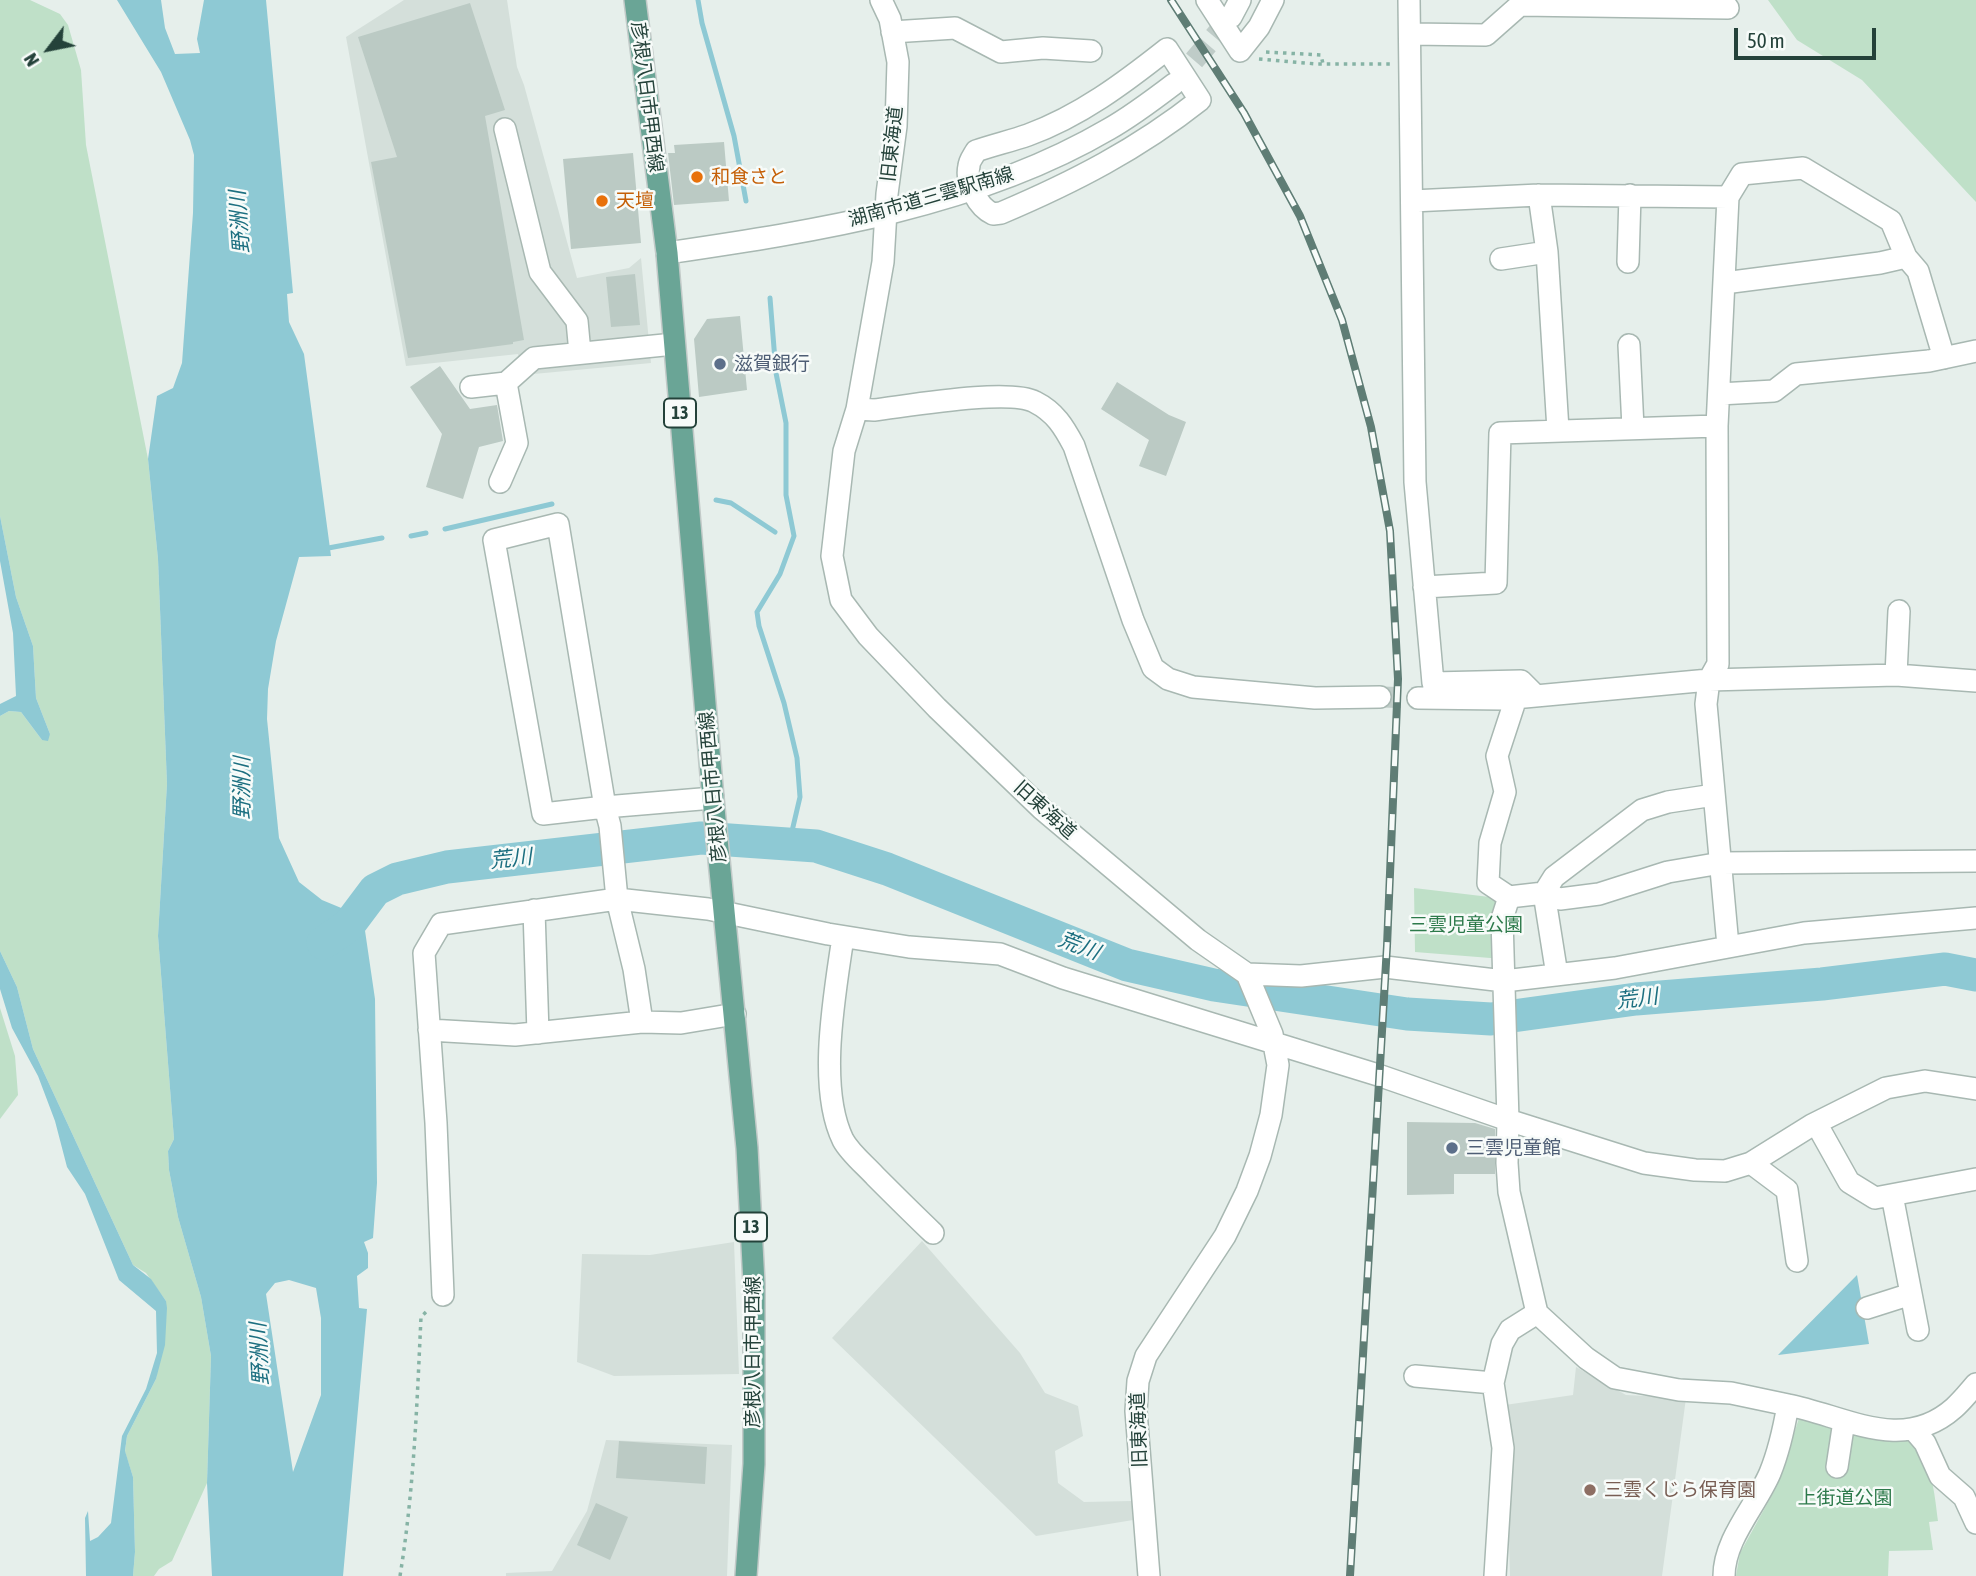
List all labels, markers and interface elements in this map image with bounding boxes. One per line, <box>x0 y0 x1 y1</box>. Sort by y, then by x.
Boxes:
north arrow <box>14 14 84 84</box>
scale bar <box>1738 14 1880 58</box>
street label: 彦根八日市甲西線 <box>626 20 668 174</box>
text: 50 m <box>1747 28 1785 52</box>
text: N <box>19 50 43 71</box>
street label: 旧東海道 <box>877 105 907 183</box>
street label: 湖南市道三雲駅南線 <box>846 162 1016 232</box>
place label: 和食さと <box>711 166 787 188</box>
marker: 和食さと <box>689 169 705 185</box>
water label: 野洲川 <box>225 190 255 254</box>
place label: 天壇 <box>616 190 654 212</box>
marker: 天壇 <box>594 193 610 209</box>
place label: 滋賀銀行 <box>734 353 810 375</box>
marker: 滋賀銀行 <box>712 356 728 372</box>
road number: 13 <box>664 398 696 428</box>
street label: 彦根八日市甲西線 <box>695 710 731 864</box>
water label: 野洲川 <box>229 757 255 819</box>
street label: 旧東海道 <box>1009 776 1081 844</box>
water label: 荒川 <box>489 844 533 874</box>
park label: 三雲児童公園 <box>1409 914 1523 936</box>
water label: 荒川 <box>1055 927 1103 965</box>
water label: 荒川 <box>1615 984 1659 1014</box>
place label: 三雲児童館 <box>1466 1137 1561 1159</box>
marker: 三雲児童館 <box>1444 1140 1460 1156</box>
road number: 13 <box>735 1212 767 1242</box>
street label: 彦根八日市甲西線 <box>742 1276 764 1428</box>
water label: 野洲川 <box>246 1322 274 1386</box>
street label: 旧東海道 <box>1126 1392 1152 1468</box>
place label: 三雲くじら保育園 <box>1604 1479 1756 1501</box>
marker: 三雲くじら保育園 <box>1582 1482 1598 1498</box>
park label: 上街道公園 <box>1798 1487 1892 1509</box>

